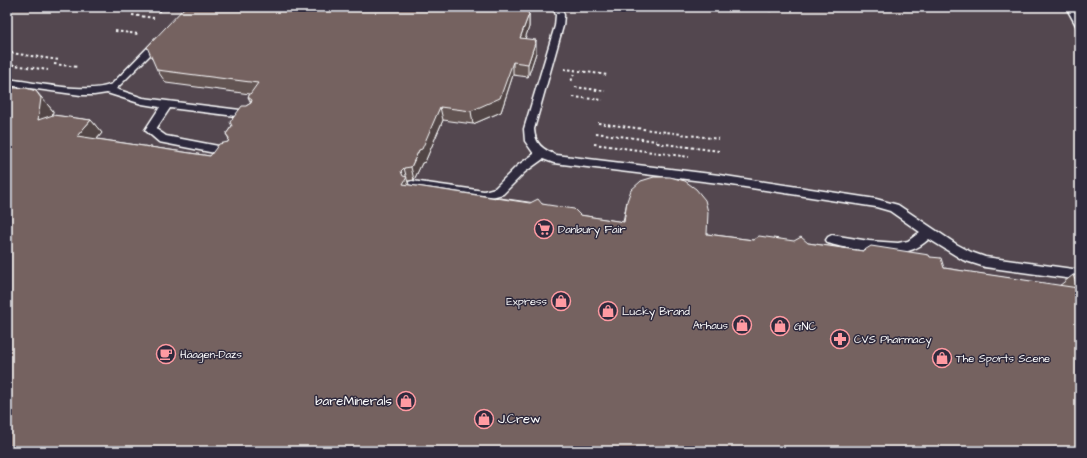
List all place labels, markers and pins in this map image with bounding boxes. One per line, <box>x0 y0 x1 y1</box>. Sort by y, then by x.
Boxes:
supermarket icon: Danbury Fair <box>533 218 555 240</box>
place label: Danbury Fair <box>558 222 625 238</box>
shop icon: Express <box>550 290 572 312</box>
place label: Express <box>506 294 547 309</box>
shop icon: Lucky Brand <box>597 300 619 322</box>
place label: Lucky Brand <box>622 304 690 320</box>
shop icon: Arhaus <box>731 314 753 336</box>
shop icon: GNC <box>769 315 791 337</box>
place label: Arhaus <box>693 318 728 333</box>
place label: GNC <box>794 319 817 334</box>
pharmacy icon: CVS Pharmacy <box>829 328 851 350</box>
place label: CVS Pharmacy <box>854 332 931 348</box>
cafe icon: Häagen-Dazs <box>155 343 177 365</box>
place label: Häagen-Dazs <box>180 347 243 363</box>
shop icon: The Sports Scene <box>931 347 953 369</box>
place label: The Sports Scene <box>956 351 1050 366</box>
shop icon: bareMinerals <box>395 390 417 412</box>
place label: bareMinerals <box>315 392 392 410</box>
shop icon: J.Crew <box>473 408 495 430</box>
place label: J.Crew <box>498 410 541 428</box>

